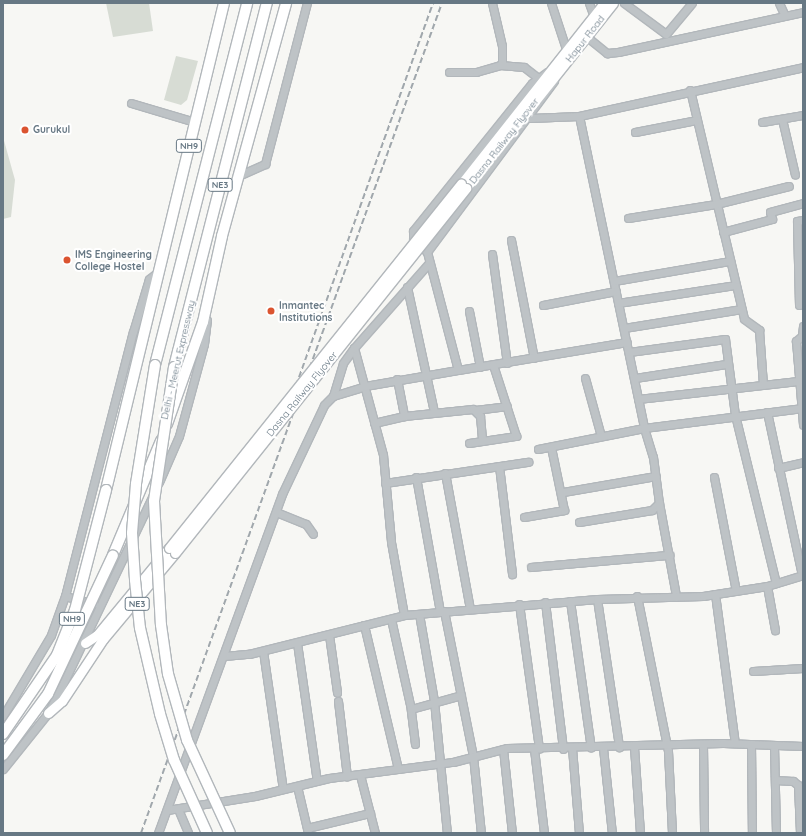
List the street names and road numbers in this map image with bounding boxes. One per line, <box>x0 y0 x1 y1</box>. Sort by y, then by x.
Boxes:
street label: Hapur Road <box>563 13 607 65</box>
street label: Dasna Railway Flyover <box>467 96 541 186</box>
road number: NH9 <box>175 139 203 153</box>
road number: NE3 <box>207 178 233 192</box>
street label: Delhi - Meerut Expressway <box>158 299 198 421</box>
street label: Dasna Railway Flyover <box>264 349 340 439</box>
road number: NE3 <box>124 597 150 611</box>
road number: NH9 <box>58 612 86 626</box>

